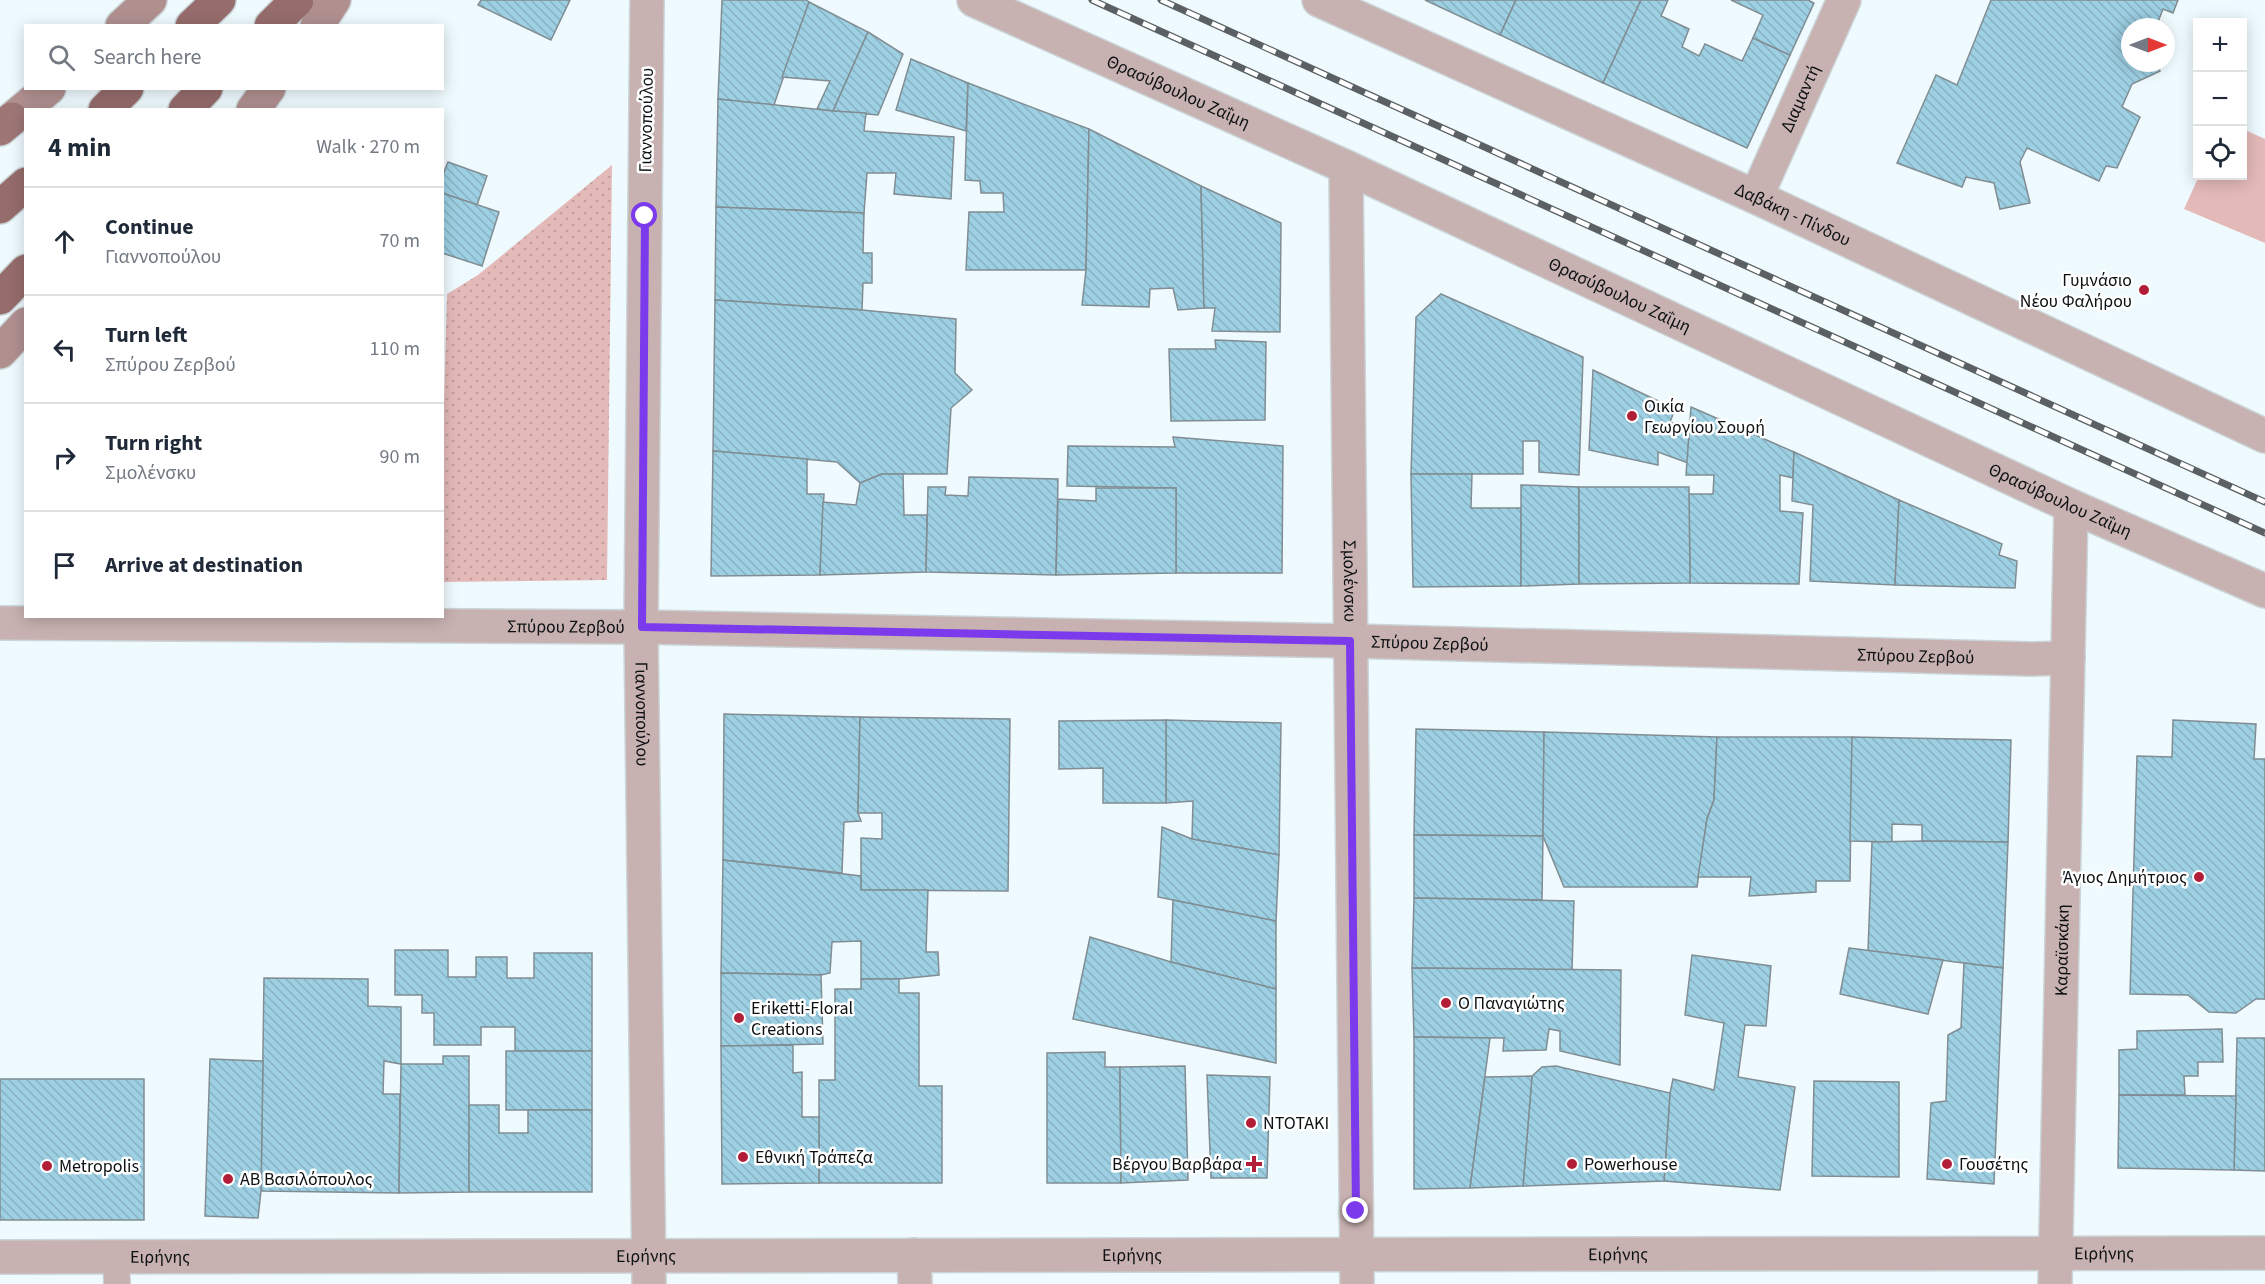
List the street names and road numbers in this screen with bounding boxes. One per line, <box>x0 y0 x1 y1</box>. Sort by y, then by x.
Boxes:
street label: Θρασύβουλου Ζαΐμη <box>1102 49 1254 135</box>
street label: Διαμαντή <box>1774 61 1827 136</box>
street label: Γιαννοπούλου <box>633 67 660 173</box>
street label: Δαβάκη - Πίνδου <box>1731 177 1855 253</box>
street label: Θρασύβουλου Ζαΐμη <box>1544 251 1695 340</box>
street label: Θρασύβουλου Ζαΐμη <box>1984 457 2136 544</box>
street label: Σμολένσκυ <box>1337 540 1362 622</box>
street label: Σπύρου Ζερβού <box>507 614 625 640</box>
street label: Σπύρου Ζερβού <box>1371 630 1489 658</box>
street label: Σπύρου Ζερβού <box>1857 642 1975 670</box>
street label: Γιαννοπούλου <box>628 661 655 766</box>
street label: Καραϊσκάκη <box>2049 904 2076 996</box>
street label: Ειρήνης <box>2074 1241 2134 1266</box>
street label: Ειρήνης <box>1588 1242 1648 1267</box>
street label: Ειρήνης <box>1102 1243 1162 1268</box>
street label: Ειρήνης <box>616 1244 676 1269</box>
street label: Ειρήνης <box>130 1245 190 1270</box>

